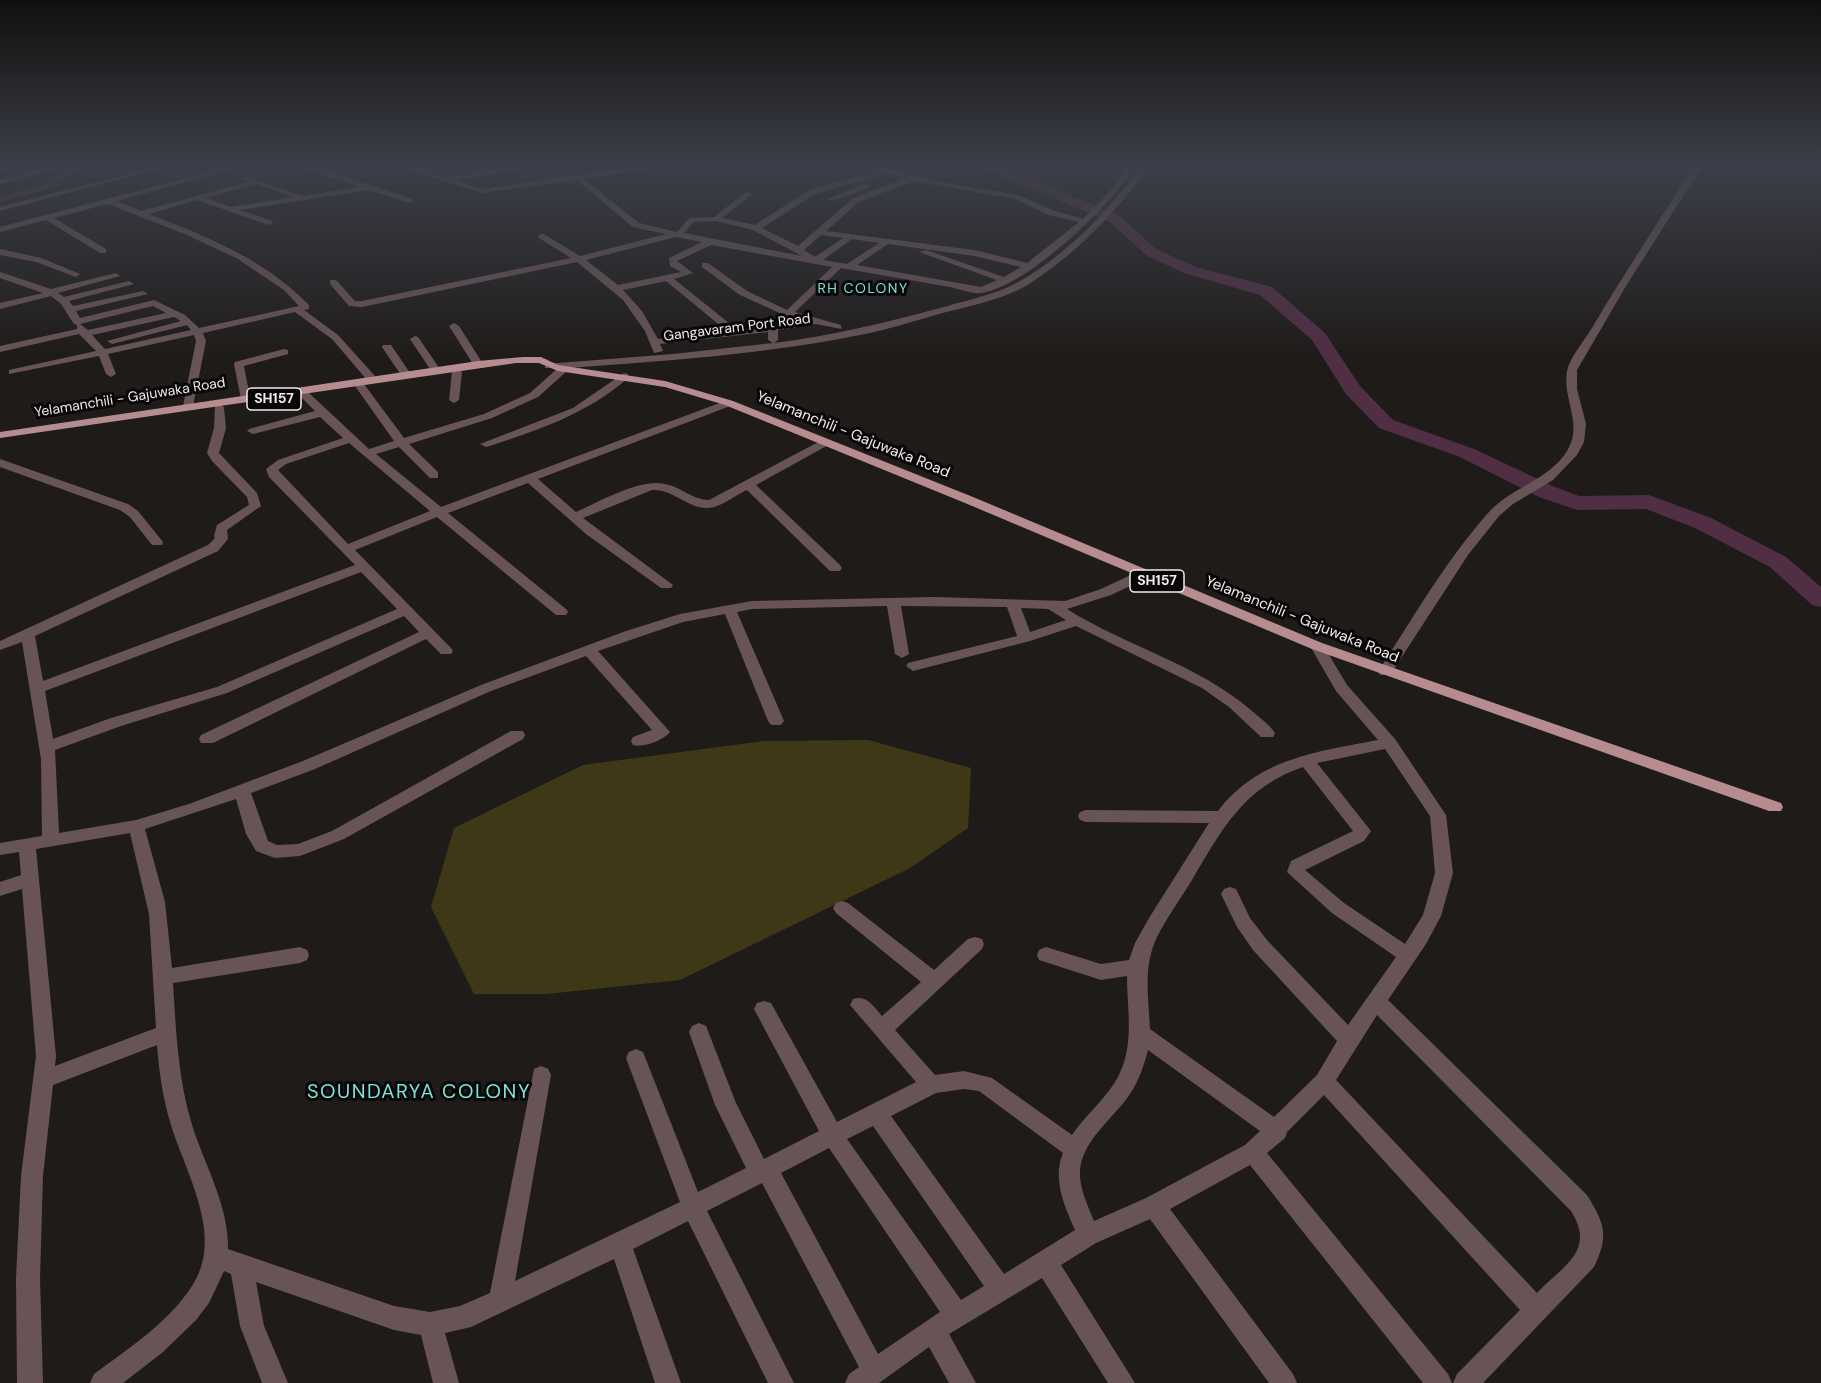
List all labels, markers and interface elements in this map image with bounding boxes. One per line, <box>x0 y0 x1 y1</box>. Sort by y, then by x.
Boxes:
district label: RH COLONY <box>817 281 909 297</box>
street label: Gangavaram Port Road <box>662 311 812 345</box>
street label: Yelamanchili - Gajuwaka Road <box>33 375 227 421</box>
road number: SH157 <box>247 388 301 410</box>
street label: Yelamanchili - Gajuwaka Road <box>754 388 952 482</box>
road number: SH157 <box>1130 570 1184 592</box>
street label: Yelamanchili - Gajuwaka Road <box>1203 573 1401 667</box>
district label: SOUNDARYA COLONY <box>307 1081 531 1105</box>

